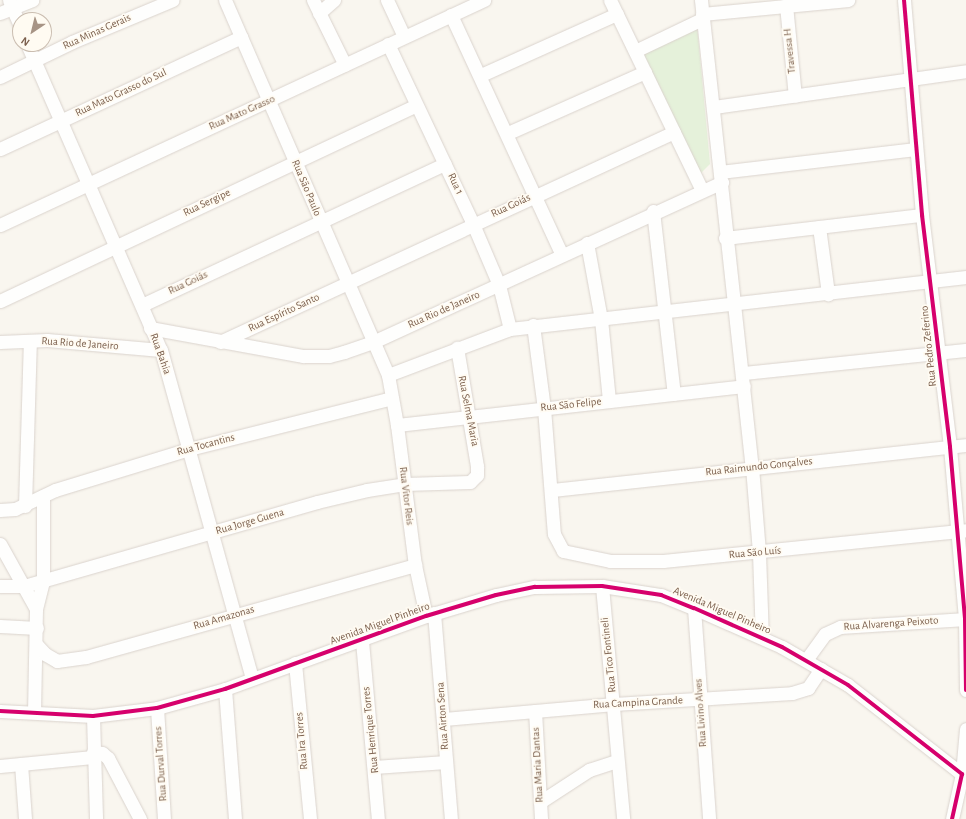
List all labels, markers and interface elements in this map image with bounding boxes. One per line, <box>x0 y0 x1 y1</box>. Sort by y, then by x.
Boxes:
street label: Rua Minas Gerais <box>61 11 133 53</box>
north arrow <box>12 12 52 52</box>
street label: Travessa H <box>781 28 799 74</box>
text: N <box>19 35 32 48</box>
street label: Rua Mato Grasso do Sul <box>73 66 169 120</box>
street label: Rua Mato Grasso <box>207 93 277 133</box>
street label: Rua São Paulo <box>288 158 324 218</box>
street label: Rua 1 <box>444 171 466 197</box>
street label: Rua Sergipe <box>181 186 233 220</box>
street label: Rua Goiás <box>489 191 533 221</box>
street label: Rua Goiás <box>166 268 210 298</box>
street label: Rua Rio de Janeiro <box>406 288 482 332</box>
street label: Rua Espírito Santo <box>246 291 322 335</box>
street label: Rua Pedro Zeferino <box>918 305 940 387</box>
street label: Rua Bahia <box>146 332 174 376</box>
street label: Rua Rio de Janeiro <box>41 335 119 353</box>
street label: Rua Selma Maria <box>455 375 481 447</box>
street label: Rua São Felipe <box>540 395 602 415</box>
street label: Rua Tocantins <box>176 431 236 459</box>
street label: Rua Raimundo Gonçalves <box>705 455 813 479</box>
street label: Rua Vitor Reis <box>396 466 416 526</box>
street label: Rua Jorge Guena <box>214 506 286 538</box>
street label: Rua São Luís <box>728 544 782 562</box>
street label: Avenida Miguel Pinheiro <box>671 584 773 638</box>
street label: Avenida Miguel Pinheiro <box>328 600 432 648</box>
street label: Rua Amazonas <box>192 603 256 633</box>
street label: Rua Alvarenga Peixoto <box>843 614 939 634</box>
street label: Rua Tico Fontineli <box>598 617 620 693</box>
street label: Rua Livino Alves <box>692 678 710 748</box>
street label: Rua Airton Sena <box>434 682 452 750</box>
street label: Rua Henrique Torres <box>360 686 382 774</box>
street label: Rua Campina Grande <box>593 694 683 712</box>
street label: Rua Ira Torres <box>293 712 311 770</box>
street label: Rua Durval Torres <box>152 726 170 802</box>
street label: Rua Maria Dantas <box>529 727 547 803</box>

